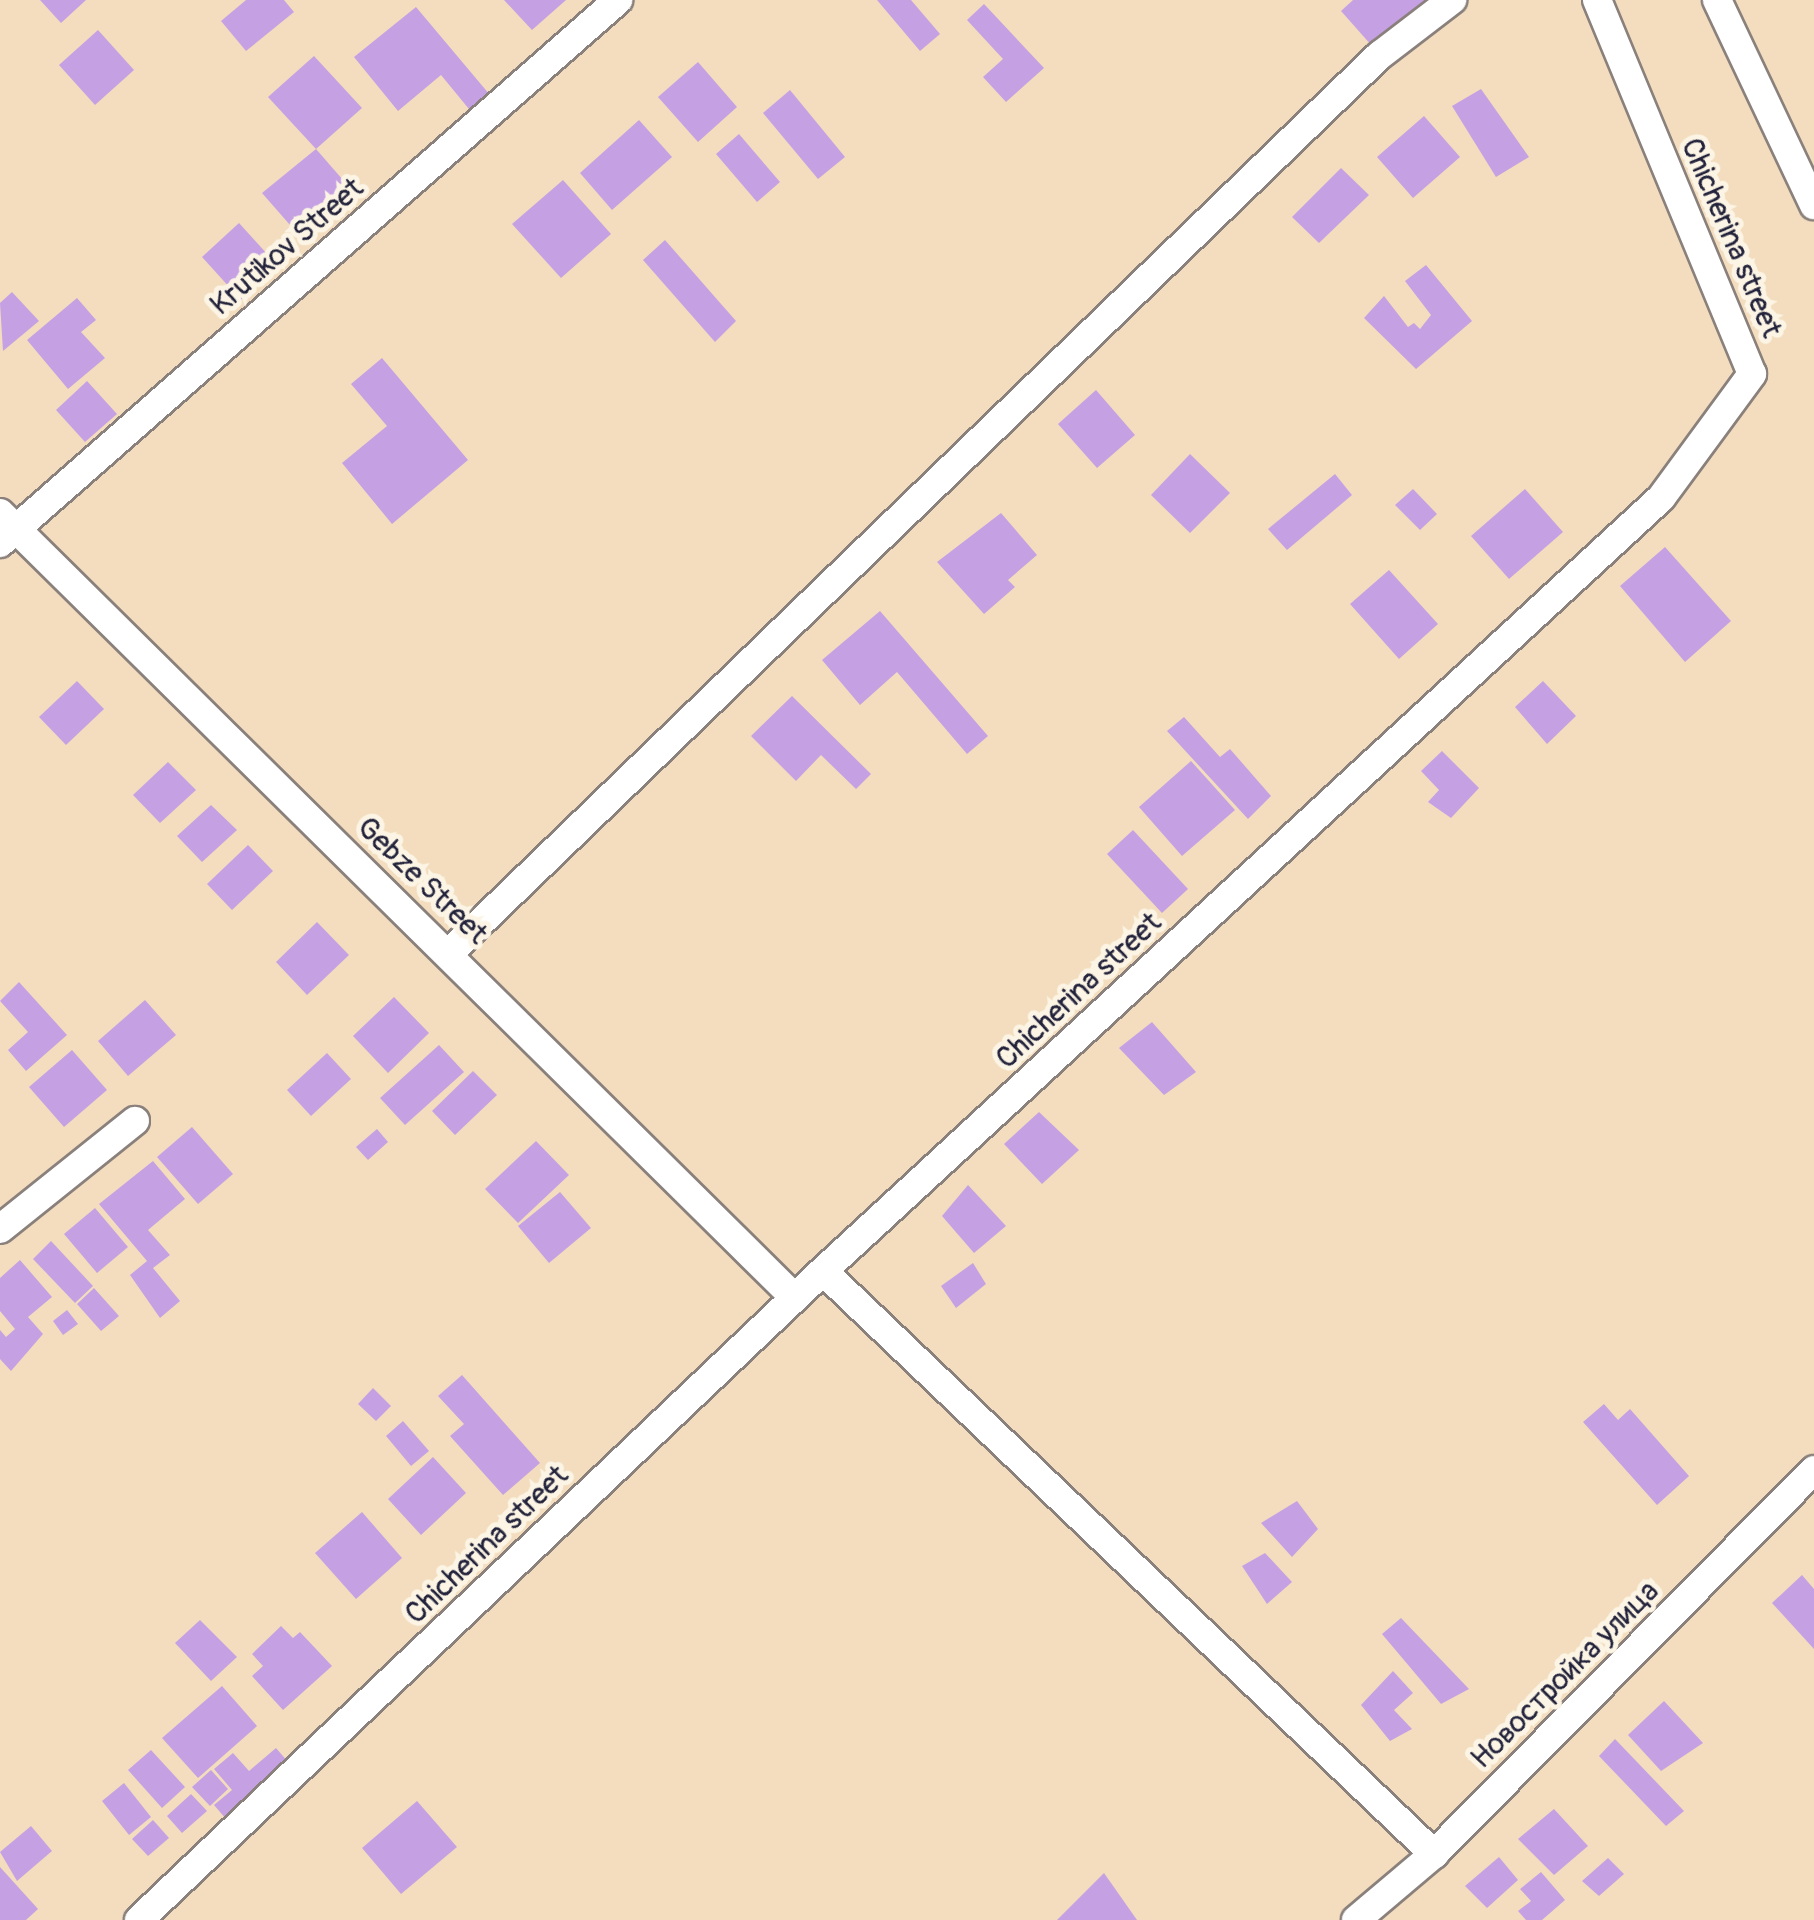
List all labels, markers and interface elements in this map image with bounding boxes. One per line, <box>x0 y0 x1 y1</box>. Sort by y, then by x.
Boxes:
street label: Chicherina street <box>1673 133 1789 343</box>
street label: Krutikov Street <box>203 171 371 323</box>
street label: Gebze Street <box>349 810 495 952</box>
street label: Chicherina street <box>989 905 1169 1077</box>
street label: Chicherina street <box>398 1458 576 1632</box>
street label: Новостройка улица <box>1464 1574 1666 1776</box>

